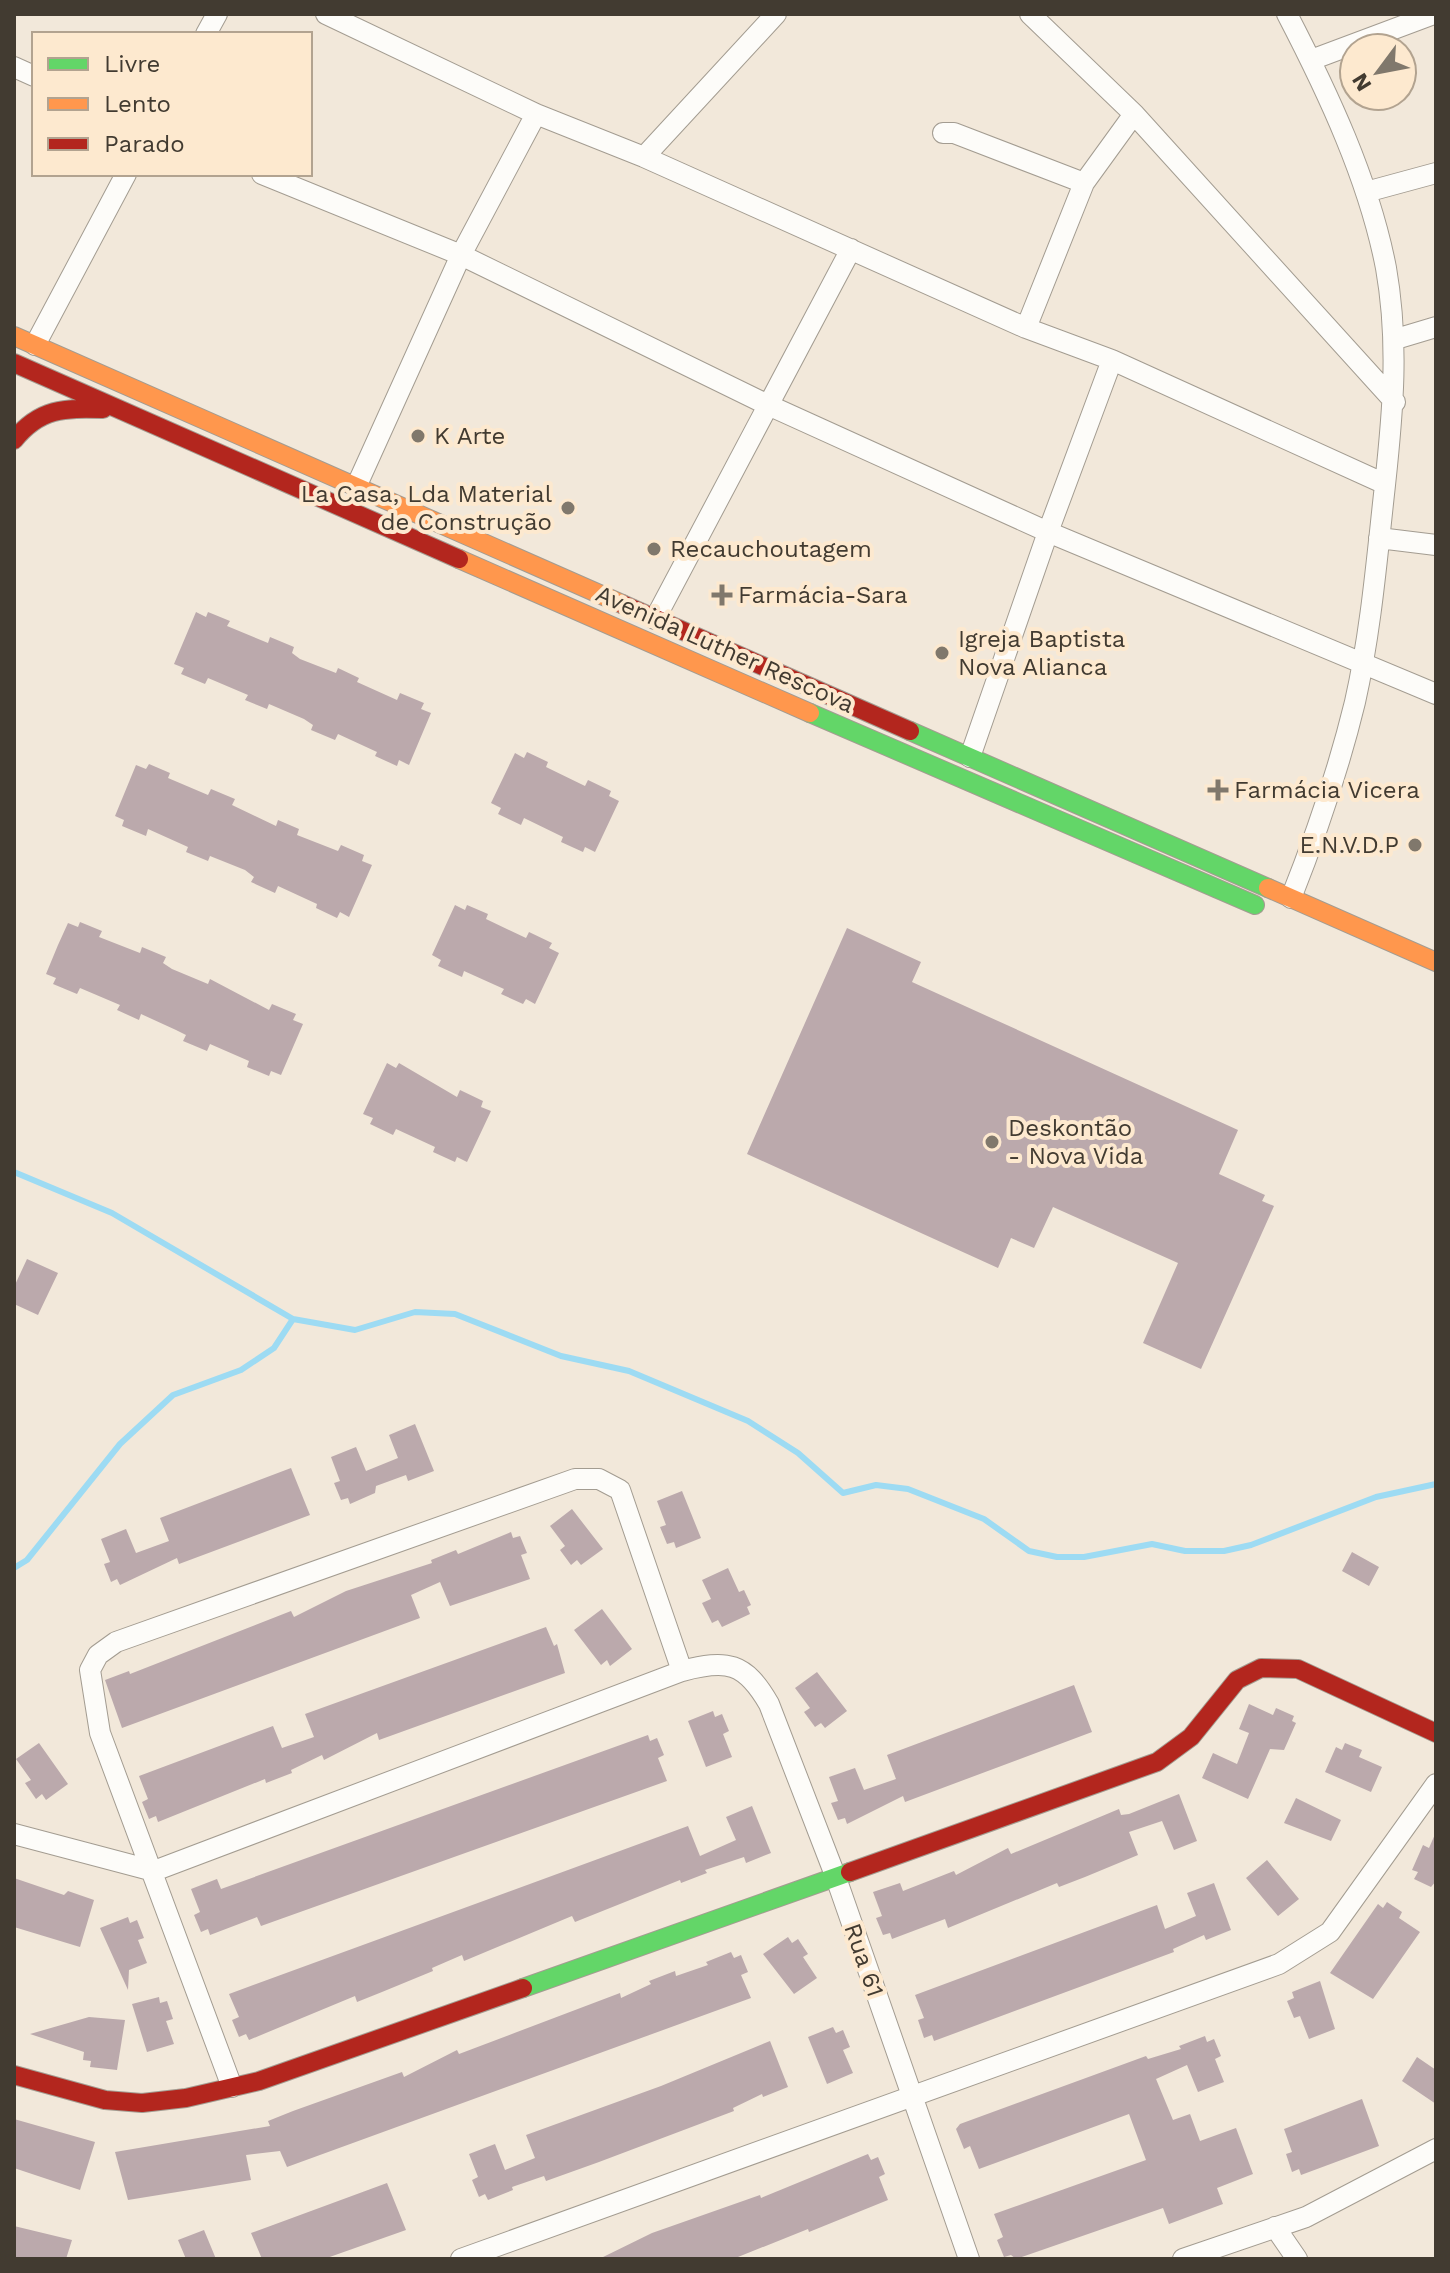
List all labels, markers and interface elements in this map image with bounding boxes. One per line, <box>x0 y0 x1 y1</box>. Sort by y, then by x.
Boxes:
legend <box>32 32 312 176</box>
north arrow <box>1338 32 1418 112</box>
text: Livre <box>104 50 160 78</box>
text: N <box>1347 69 1376 96</box>
text: Lento <box>104 90 171 118</box>
text: Parado <box>104 130 185 158</box>
place label: K Arte <box>434 422 505 450</box>
marker: K Arte <box>409 427 427 445</box>
place label: La Casa, Lda Material de Construção <box>301 480 553 536</box>
marker: La Casa, Lda Material de Construção <box>559 499 577 517</box>
place label: Recauchoutagem <box>670 535 872 563</box>
marker: Recauchoutagem <box>645 540 663 558</box>
street label: Avenida Luther Rescova <box>592 579 858 719</box>
place label: Farmácia-Sara <box>738 581 908 609</box>
marker: Farmácia-Sara <box>713 586 731 604</box>
place label: Igreja Baptista Nova Alianca <box>958 625 1125 681</box>
marker: Igreja Baptista Nova Alianca <box>933 644 951 662</box>
place label: Farmácia Vicera <box>1234 776 1420 804</box>
marker: Farmácia Vicera <box>1209 781 1227 799</box>
place label: E.N.V.D.P <box>1299 831 1399 859</box>
marker: E.N.V.D.P <box>1406 836 1424 854</box>
place label: Deskontão - Nova Vida <box>1008 1114 1143 1170</box>
marker: Deskontão - Nova Vida <box>983 1133 1001 1151</box>
street label: Rua 61 <box>838 1920 890 2000</box>

